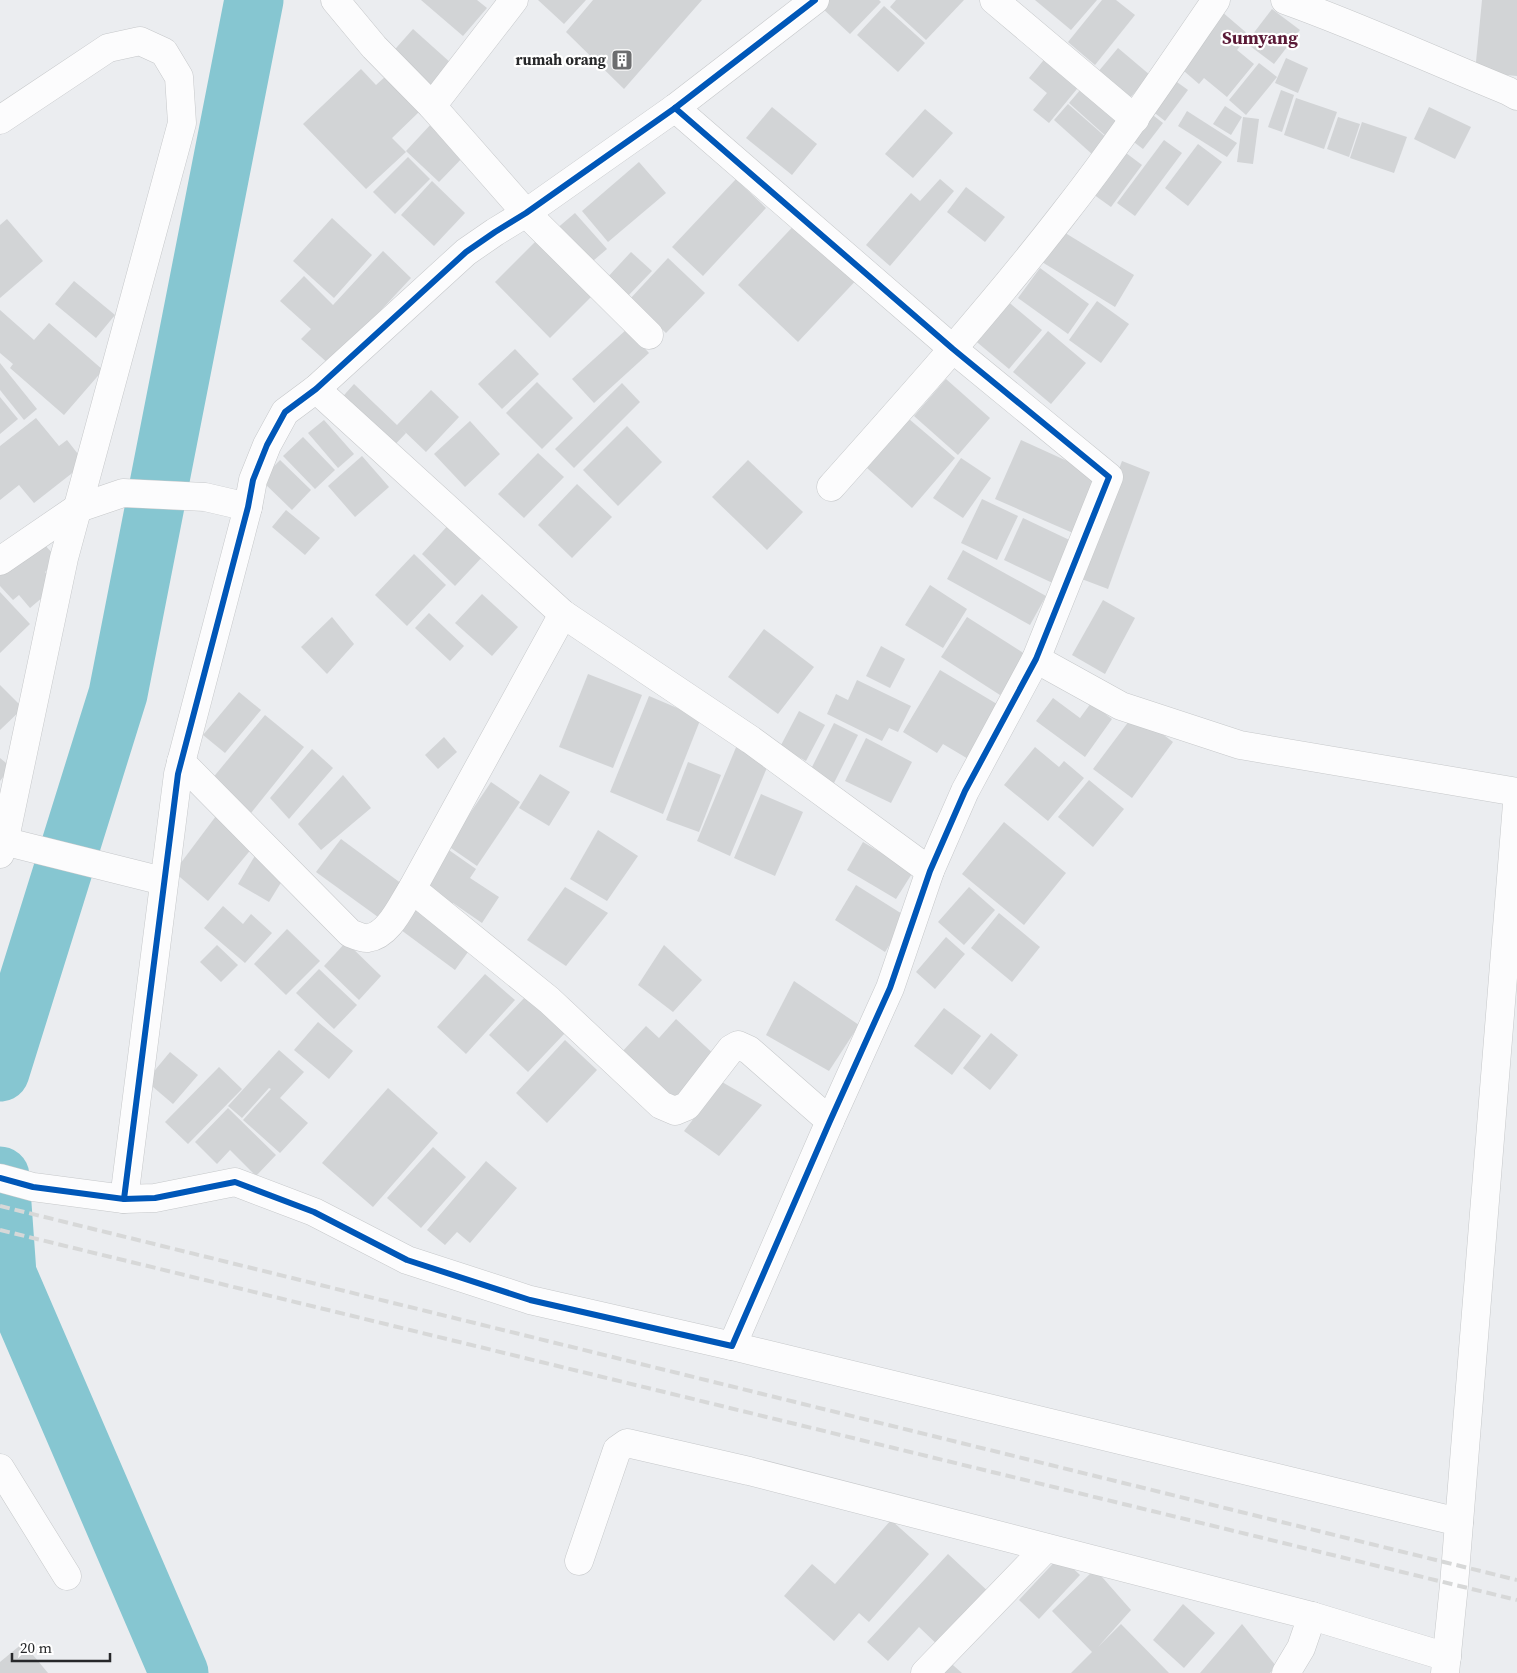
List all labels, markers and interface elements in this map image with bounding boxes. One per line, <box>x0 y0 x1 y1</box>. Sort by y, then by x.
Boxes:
district label: Sumyang <box>1222 25 1298 50</box>
building icon: rumah orang <box>610 48 634 72</box>
place label: rumah orang <box>516 49 606 70</box>
scale bar <box>12 1630 110 1662</box>
text: 20 m <box>20 1637 52 1658</box>

